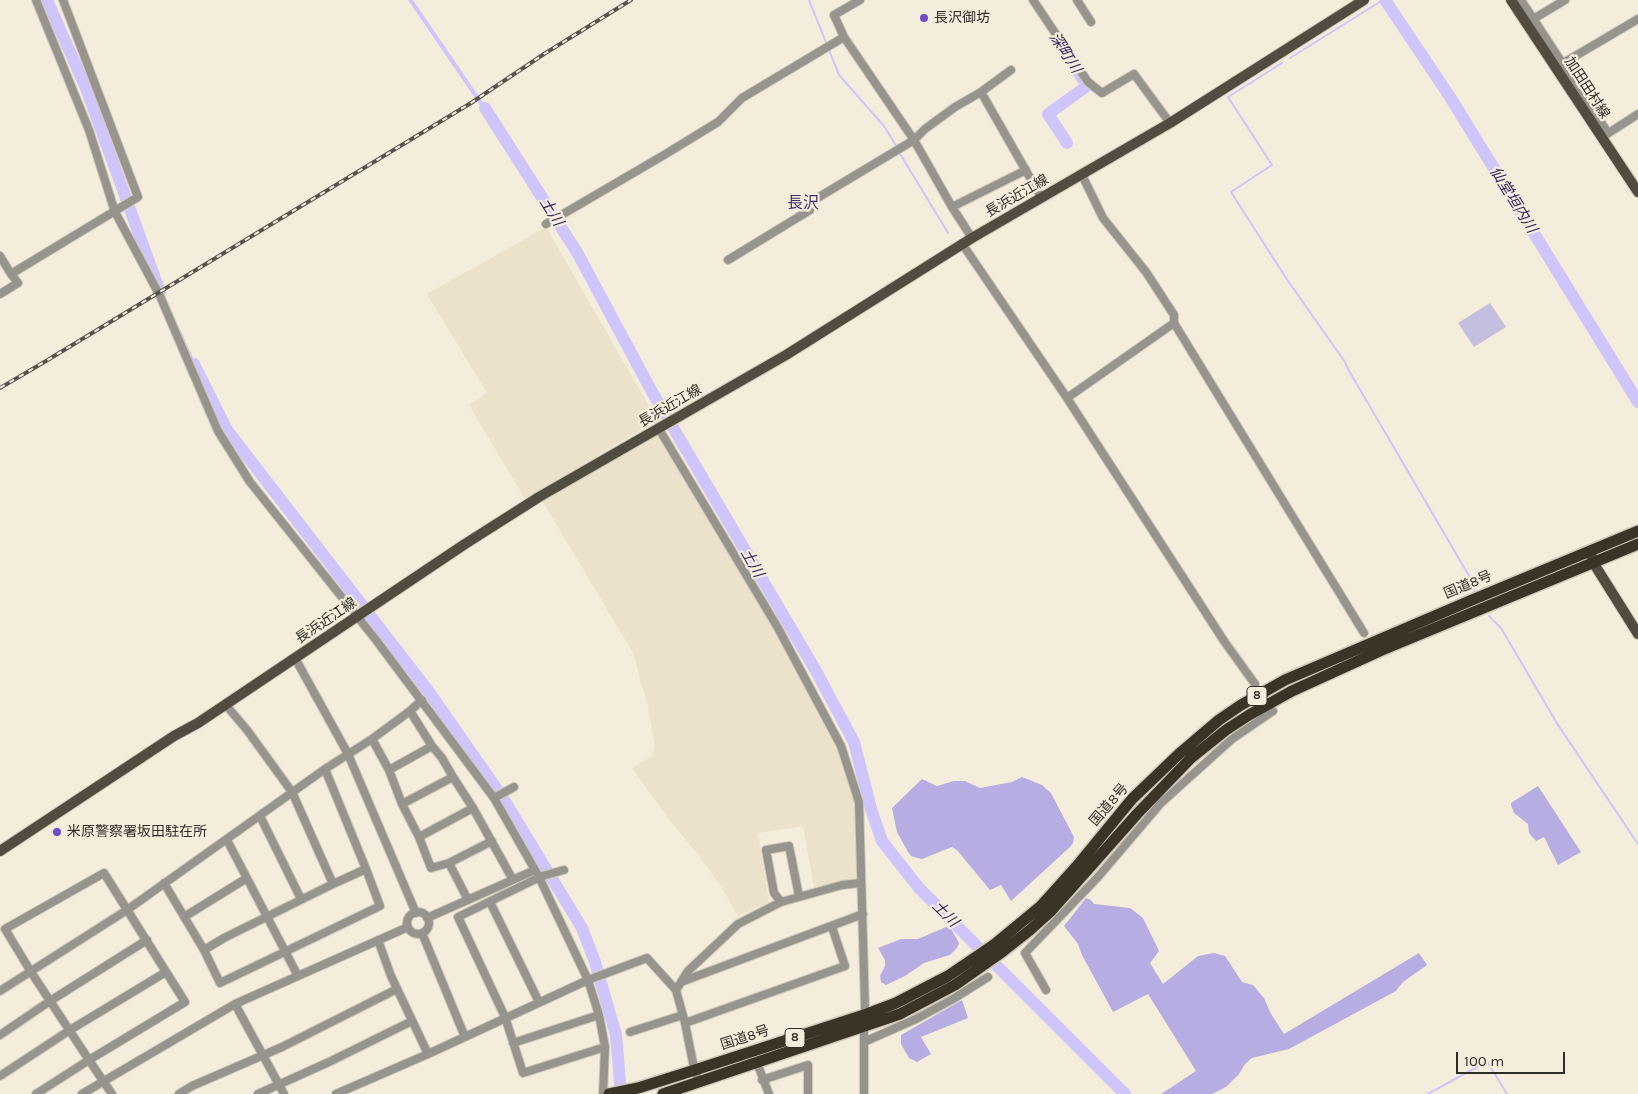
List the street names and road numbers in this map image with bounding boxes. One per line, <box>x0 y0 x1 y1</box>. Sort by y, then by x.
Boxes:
street label: 加田田村線 <box>1561 54 1613 122</box>
street label: 長浜近江線 <box>982 171 1052 221</box>
street label: 長浜近江線 <box>635 381 705 431</box>
street label: 国道8号 <box>1441 567 1495 603</box>
street label: 長浜近江線 <box>292 594 360 648</box>
road number: 8 <box>1247 686 1267 706</box>
street label: 国道8号 <box>1086 780 1132 830</box>
street label: 国道8号 <box>718 1022 772 1054</box>
road number: 8 <box>785 1028 805 1048</box>

